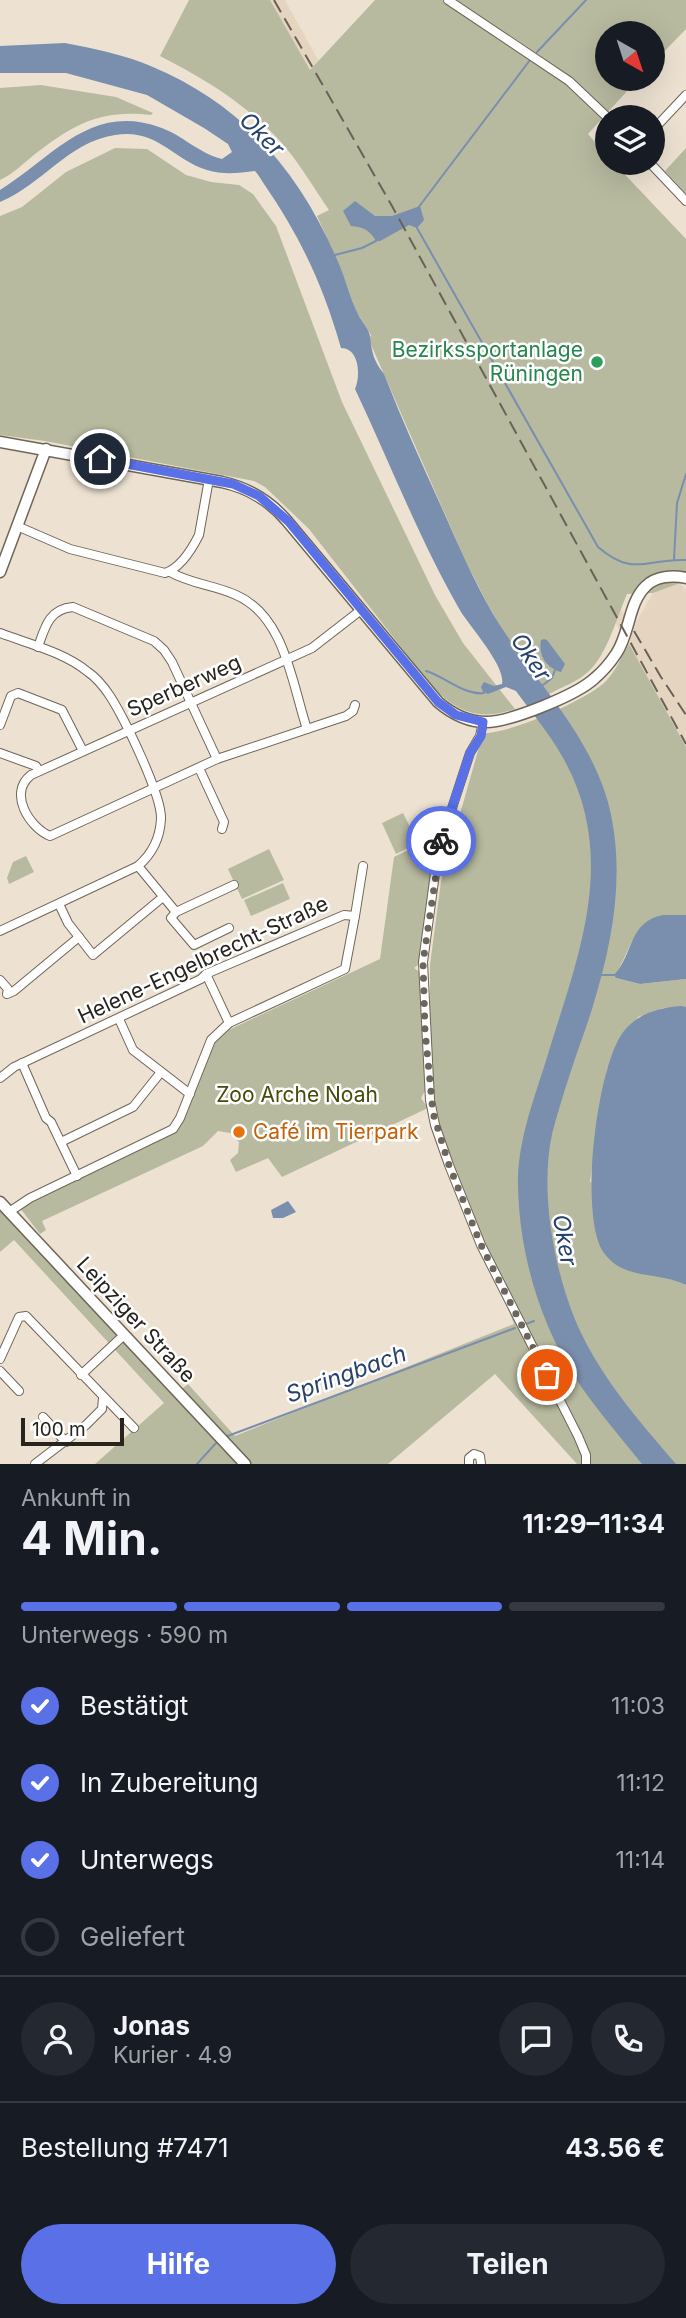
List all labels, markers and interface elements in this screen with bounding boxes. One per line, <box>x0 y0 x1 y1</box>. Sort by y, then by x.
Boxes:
north arrow <box>595 21 665 91</box>
map controls <box>595 21 665 175</box>
button: layers <box>595 105 665 175</box>
water label: Oker <box>234 106 291 163</box>
place label: Bezirkssportanlage Rüningen <box>392 337 583 386</box>
marker: Bezirkssportanlage Rüningen <box>589 354 605 370</box>
pin <box>70 429 130 489</box>
icon: home <box>81 440 119 478</box>
water label: Oker <box>505 628 558 687</box>
street label: Sperberweg <box>123 649 245 722</box>
courier <box>406 806 476 876</box>
icon: bike <box>422 822 460 860</box>
street label: Helene-Engelbrecht-Straße <box>74 890 332 1029</box>
park label: Zoo Arche Noah <box>216 1082 378 1107</box>
place label: Café im Tierpark <box>253 1119 419 1144</box>
marker: Café im Tierpark <box>231 1124 247 1140</box>
water label: Oker <box>547 1212 583 1269</box>
street label: Leipziger Straße <box>72 1252 201 1388</box>
water label: Springbach <box>282 1339 410 1409</box>
pin <box>517 1345 577 1405</box>
icon: bag <box>528 1356 566 1394</box>
scale bar <box>21 1415 124 1447</box>
text: 100 m <box>32 1418 86 1441</box>
text: Ankunft in <box>21 1484 131 1512</box>
text: 11:29–11:34 <box>522 1508 665 1539</box>
text: 4 Min. <box>21 1510 162 1566</box>
text: Unterwegs · 590 m <box>21 1621 228 1649</box>
icon: check <box>21 1687 59 1725</box>
text: Bestätigt <box>80 1690 188 1721</box>
text: 11:03 <box>611 1692 665 1720</box>
icon: check <box>21 1764 59 1802</box>
text: In Zubereitung <box>80 1767 258 1798</box>
text: 11:12 <box>616 1769 665 1797</box>
icon: check <box>21 1841 59 1879</box>
text: Unterwegs <box>80 1844 214 1875</box>
text: 11:14 <box>615 1846 665 1874</box>
text: Geliefert <box>80 1921 185 1952</box>
button: person <box>21 2002 95 2076</box>
button: chat <box>499 2002 573 2076</box>
button: phone <box>591 2002 665 2076</box>
text: Jonas <box>113 2010 190 2041</box>
text: Kurier · 4.9 <box>113 2041 232 2069</box>
text: Bestellung #7471 <box>21 2132 229 2163</box>
text: 43.56 € <box>565 2132 665 2163</box>
button: Hilfe <box>21 2224 336 2304</box>
button: Teilen <box>350 2224 665 2304</box>

